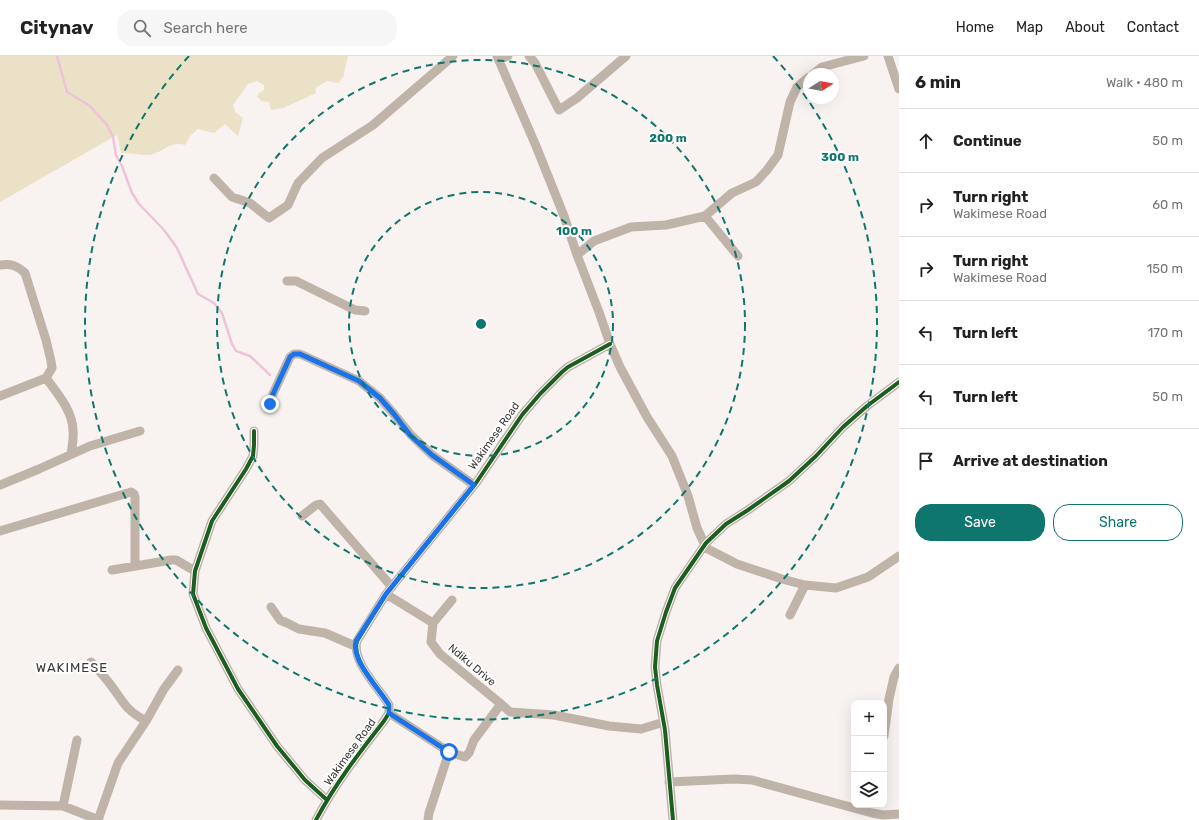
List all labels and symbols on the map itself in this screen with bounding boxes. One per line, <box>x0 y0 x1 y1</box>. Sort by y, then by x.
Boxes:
north arrow <box>803 68 839 104</box>
text: 200 m <box>649 131 687 145</box>
text: 300 m <box>821 150 859 164</box>
text: 100 m <box>556 224 592 238</box>
centre of rings <box>474 317 488 331</box>
route end <box>261 395 279 413</box>
street label: Wakimese Road <box>466 400 522 472</box>
street label: Ndiku Drive <box>445 641 499 689</box>
district label: WAKIMESE <box>36 660 108 675</box>
street label: Wakimese Road <box>321 716 379 788</box>
route start <box>440 743 458 761</box>

